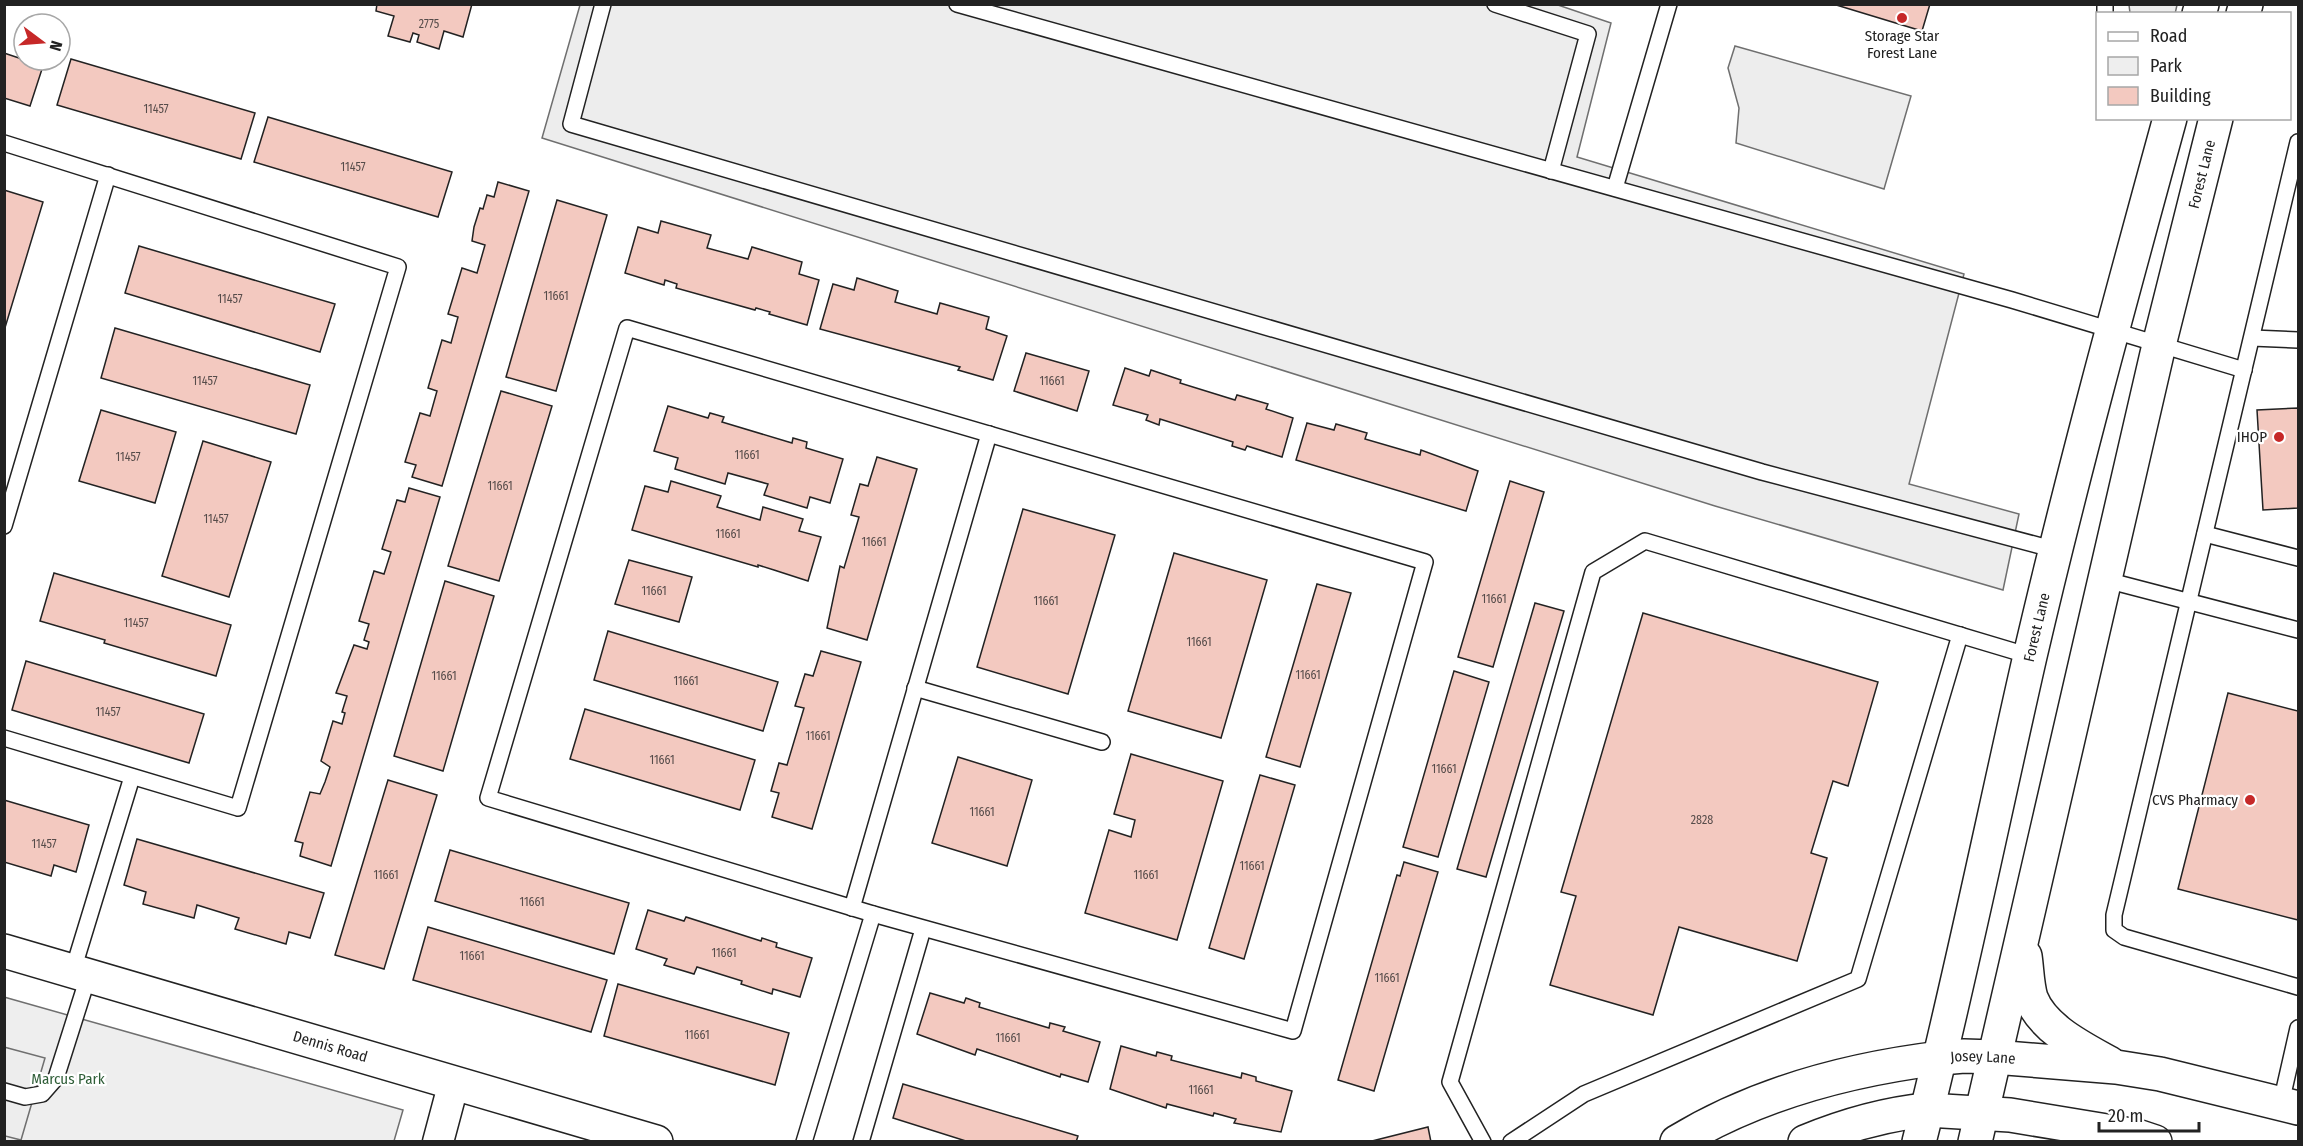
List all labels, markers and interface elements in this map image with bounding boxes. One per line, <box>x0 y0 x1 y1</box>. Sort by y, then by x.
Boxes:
marker: Storage Star Forest Lane <box>1895 11 1909 25</box>
north arrow <box>12 12 72 72</box>
legend <box>2096 12 2291 120</box>
house number: 2775 <box>419 17 440 31</box>
text: Road <box>2150 25 2187 47</box>
place label: Storage Star Forest Lane <box>1865 27 1940 62</box>
text: N <box>45 39 66 53</box>
text: Park <box>2150 55 2183 77</box>
text: Building <box>2150 85 2211 107</box>
house number: 11457 <box>144 102 169 116</box>
street label: Forest Lane <box>2185 138 2219 211</box>
house number: 11457 <box>341 160 366 174</box>
house number: 11661 <box>543 289 569 303</box>
house number: 11457 <box>218 292 243 306</box>
house number: 11457 <box>193 374 218 388</box>
house number: 11661 <box>1039 374 1065 388</box>
place label: IHOP <box>2237 428 2267 446</box>
marker: IHOP <box>2272 430 2286 444</box>
house number: 11661 <box>734 448 760 462</box>
house number: 11457 <box>116 450 141 464</box>
house number: 11661 <box>487 479 513 493</box>
house number: 11457 <box>204 512 229 526</box>
house number: 11661 <box>715 527 741 541</box>
house number: 11661 <box>861 535 887 549</box>
house number: 11661 <box>641 584 667 598</box>
street label: Forest Lane <box>2020 591 2054 664</box>
house number: 11661 <box>1481 592 1507 606</box>
house number: 11661 <box>1033 594 1059 608</box>
house number: 11457 <box>124 616 149 630</box>
house number: 11661 <box>1186 635 1212 649</box>
house number: 11661 <box>1295 668 1321 682</box>
house number: 11661 <box>431 669 457 683</box>
house number: 11661 <box>673 674 699 688</box>
house number: 11457 <box>96 705 121 719</box>
house number: 11661 <box>805 729 831 743</box>
house number: 11661 <box>649 753 675 767</box>
house number: 11661 <box>1431 762 1457 776</box>
place label: CVS Pharmacy <box>2152 791 2238 809</box>
marker: CVS Pharmacy <box>2243 793 2257 807</box>
house number: 11661 <box>969 805 995 819</box>
house number: 2828 <box>1691 813 1713 827</box>
house number: 11457 <box>32 837 57 851</box>
house number: 11661 <box>1239 859 1265 873</box>
house number: 11661 <box>373 868 399 882</box>
house number: 11661 <box>1133 868 1159 882</box>
house number: 11661 <box>519 895 545 909</box>
house number: 11661 <box>711 946 737 960</box>
house number: 11661 <box>459 949 485 963</box>
house number: 11661 <box>1374 971 1400 985</box>
street label: Dennis Road <box>291 1027 370 1066</box>
house number: 11661 <box>684 1028 710 1042</box>
house number: 11661 <box>995 1031 1021 1045</box>
street label: Josey Lane <box>1950 1047 2016 1068</box>
park label: Marcus Park <box>31 1070 105 1088</box>
house number: 11661 <box>1188 1083 1214 1097</box>
scale bar <box>2099 1095 2200 1133</box>
text: 20 m <box>2108 1105 2143 1127</box>

